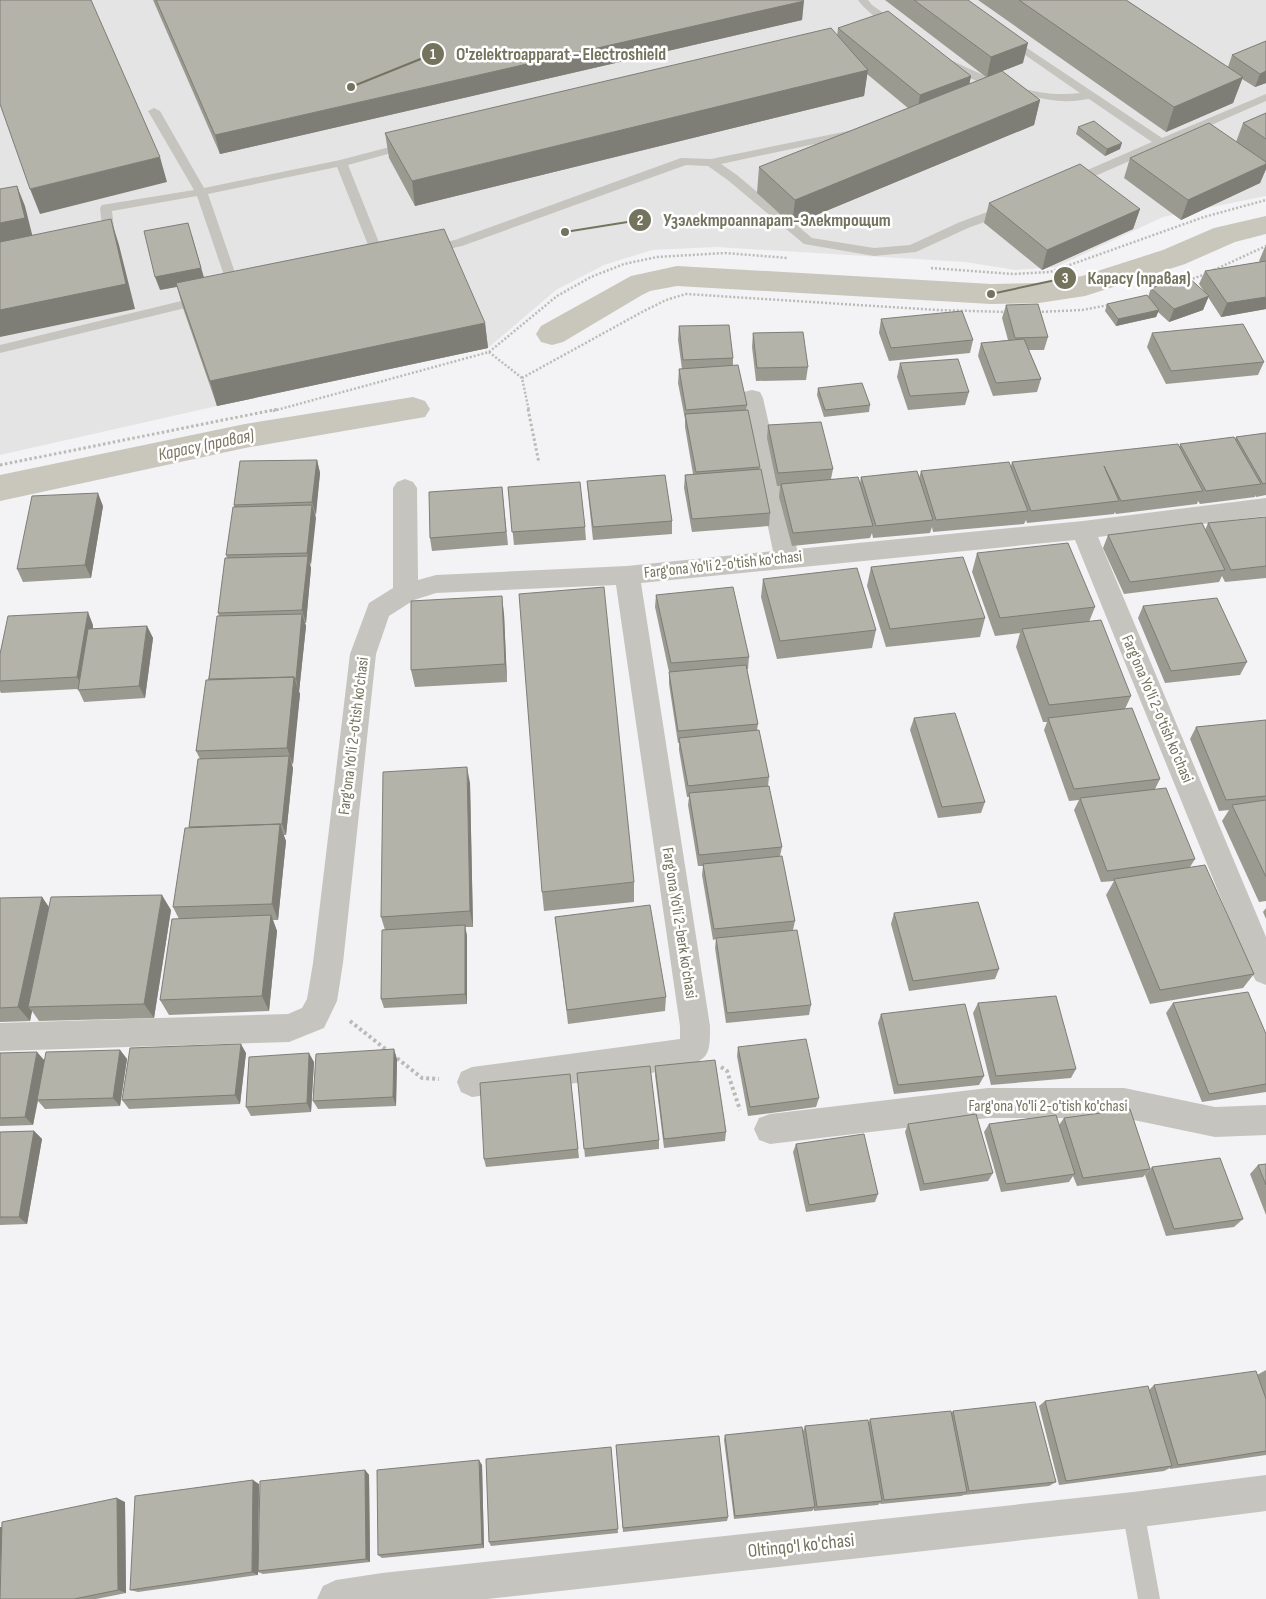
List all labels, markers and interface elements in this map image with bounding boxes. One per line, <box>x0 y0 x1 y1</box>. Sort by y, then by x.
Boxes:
callout: O'zelektroapparat - Electroshield <box>421 37 676 70</box>
text: O'zelektroapparat - Electroshield <box>456 44 666 65</box>
text: 1 <box>430 45 436 64</box>
callout: Узэлектроаппарат-Электрощит <box>628 203 900 236</box>
text: Узэлектроаппарат-Электрощит <box>663 210 891 231</box>
text: 2 <box>637 211 643 230</box>
callout: Карасу (правая) <box>1053 261 1201 294</box>
text: Карасу (правая) <box>1087 268 1191 289</box>
text: 3 <box>1062 269 1069 288</box>
water label: Карасу (правая) <box>156 425 256 465</box>
street label: Farg'ona Yo'li 2-o'tish ko'chasi <box>643 547 803 583</box>
street label: Farg'ona Yo'li 2-o'tish ko'chasi <box>1117 632 1197 786</box>
street label: Farg'ona Yo'li 2-o'tish ko'chasi <box>335 656 373 816</box>
street label: Farg'ona Yo'li 2-berk ko'chasi <box>658 846 700 1000</box>
street label: Farg'ona Yo'li 2-o'tish ko'chasi <box>969 1097 1127 1116</box>
street label: Oltinqo'l ko'chasi <box>747 1529 855 1563</box>

